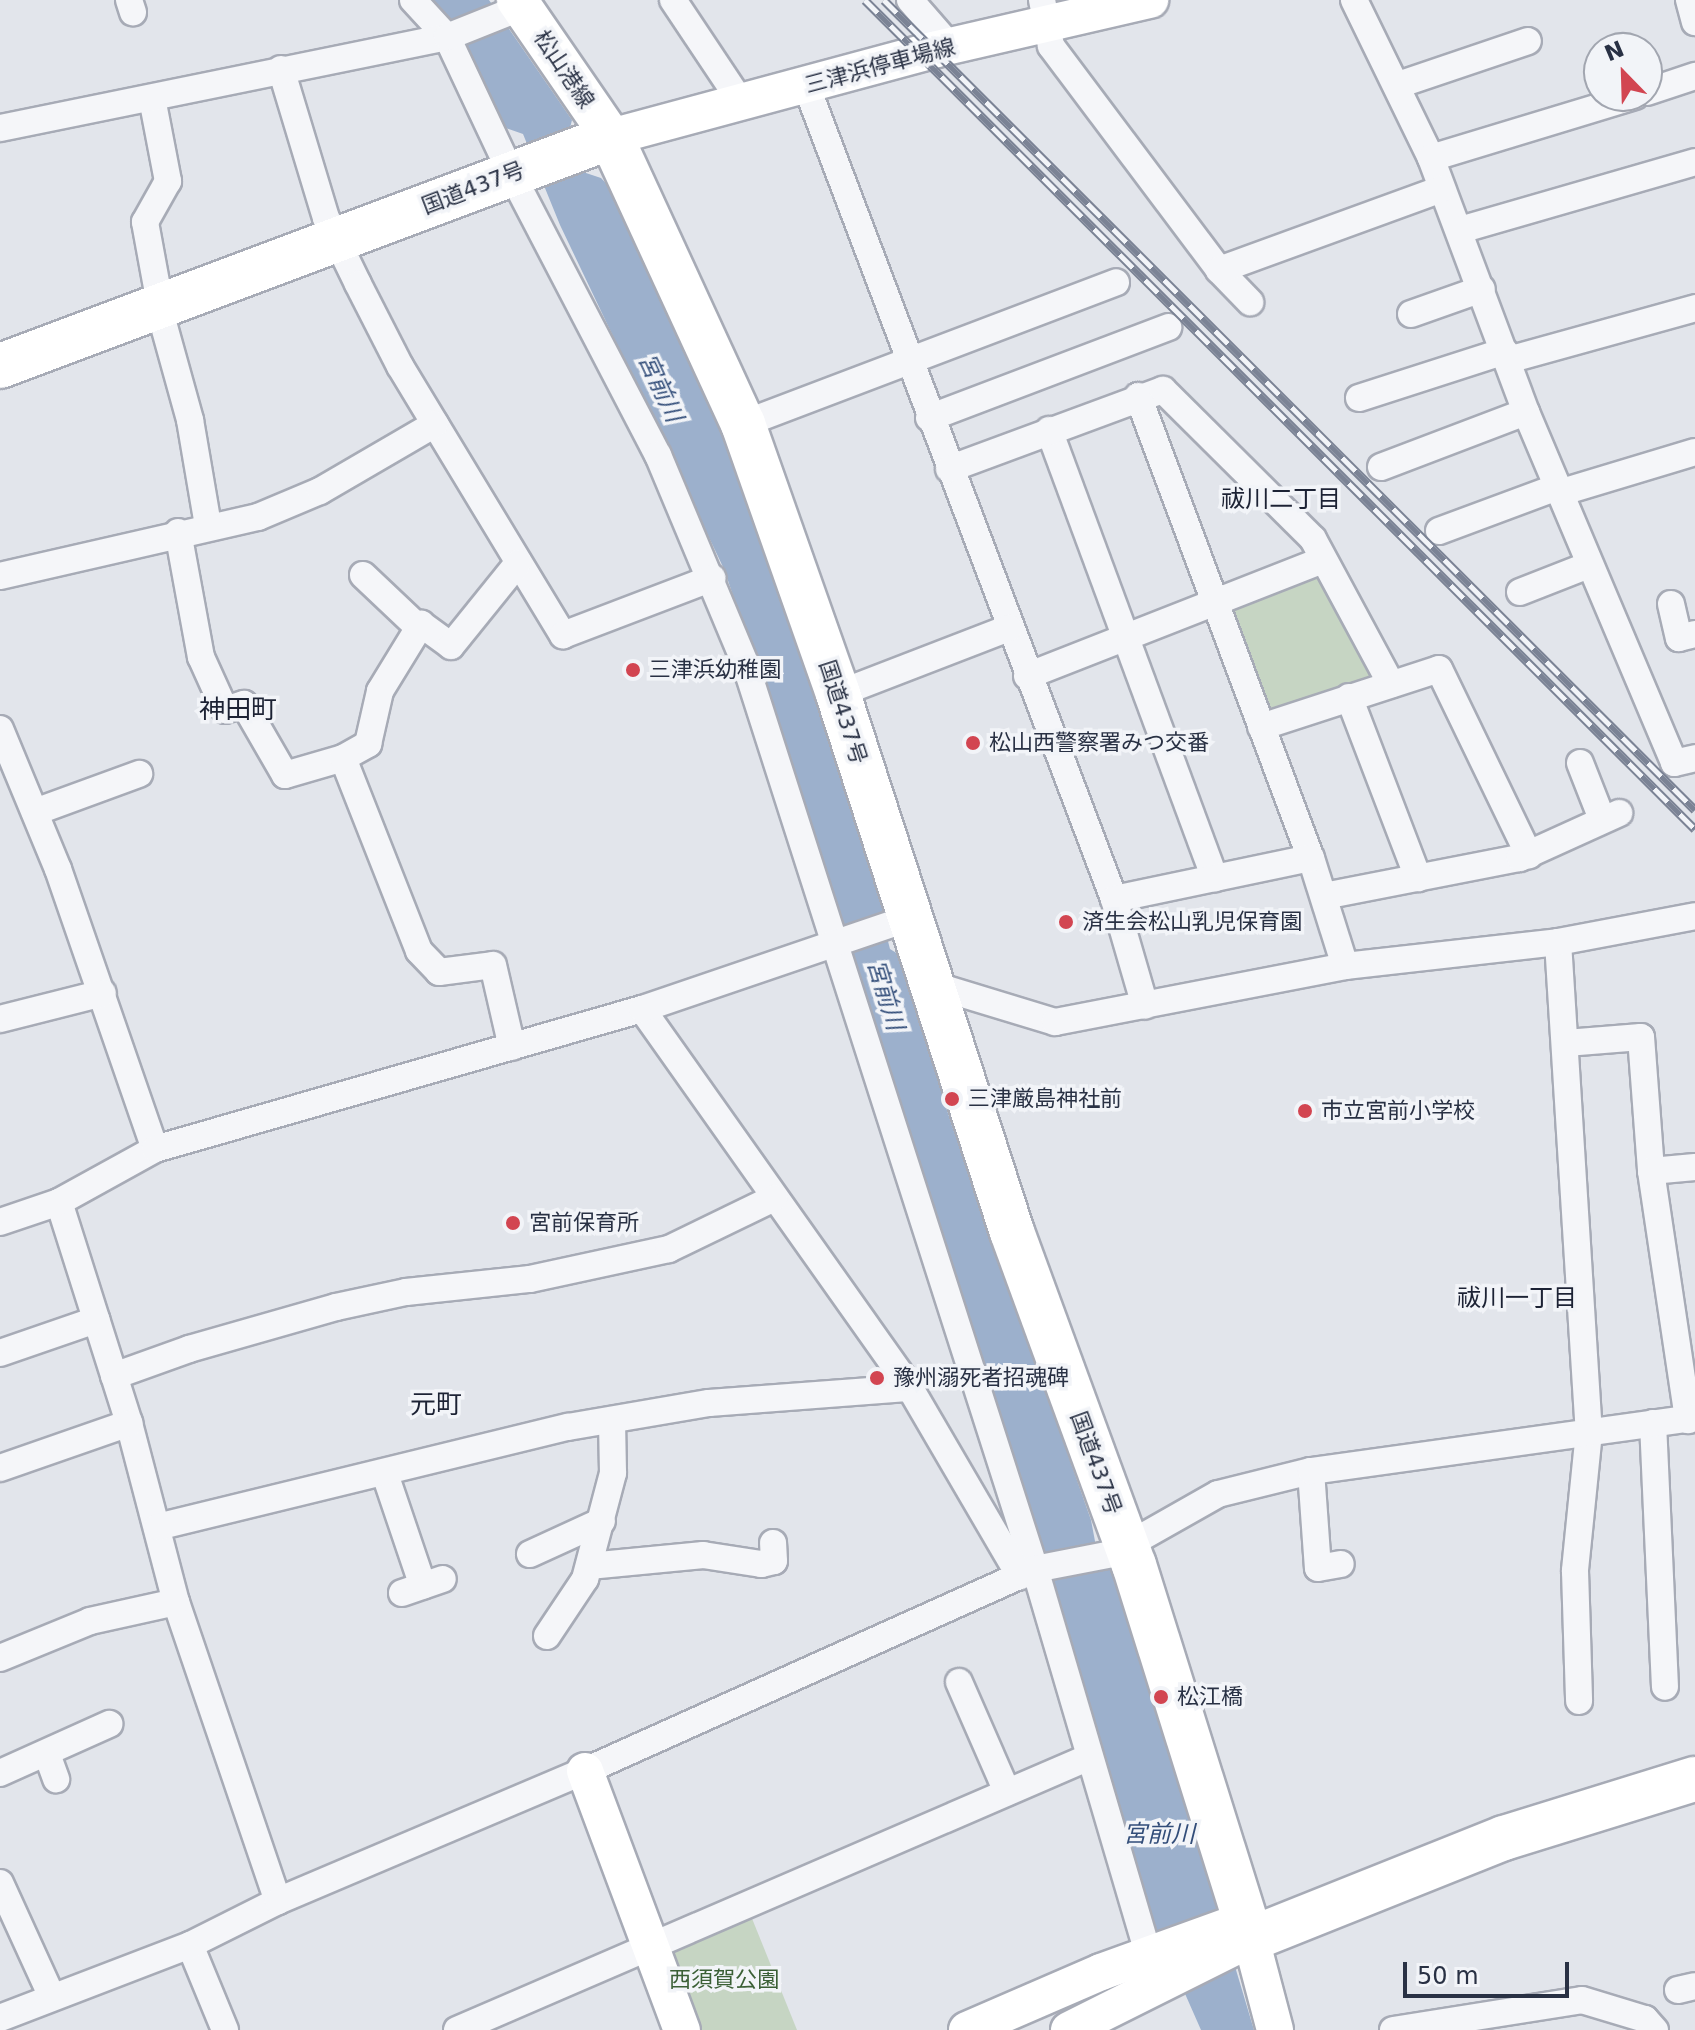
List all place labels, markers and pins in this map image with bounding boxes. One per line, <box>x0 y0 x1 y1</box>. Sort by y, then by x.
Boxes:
place label: 三津浜幼稚園 <box>649 657 781 683</box>
marker: 三津浜幼稚園 <box>624 661 642 679</box>
place label: 松山西警察署みつ交番 <box>989 730 1209 756</box>
marker: 松山西警察署みつ交番 <box>964 734 982 752</box>
place label: 済生会松山乳児保育園 <box>1082 909 1302 935</box>
marker: 済生会松山乳児保育園 <box>1057 913 1075 931</box>
place label: 三津厳島神社前 <box>968 1086 1122 1112</box>
marker: 三津厳島神社前 <box>943 1090 961 1108</box>
place label: 市立宮前小学校 <box>1321 1098 1475 1124</box>
marker: 市立宮前小学校 <box>1296 1102 1314 1120</box>
place label: 宮前保育所 <box>529 1210 639 1236</box>
marker: 宮前保育所 <box>504 1214 522 1232</box>
place label: 豫州溺死者招魂碑 <box>893 1365 1069 1391</box>
marker: 豫州溺死者招魂碑 <box>868 1369 886 1387</box>
place label: 松江橋 <box>1177 1684 1243 1710</box>
marker: 松江橋 <box>1152 1688 1170 1706</box>

